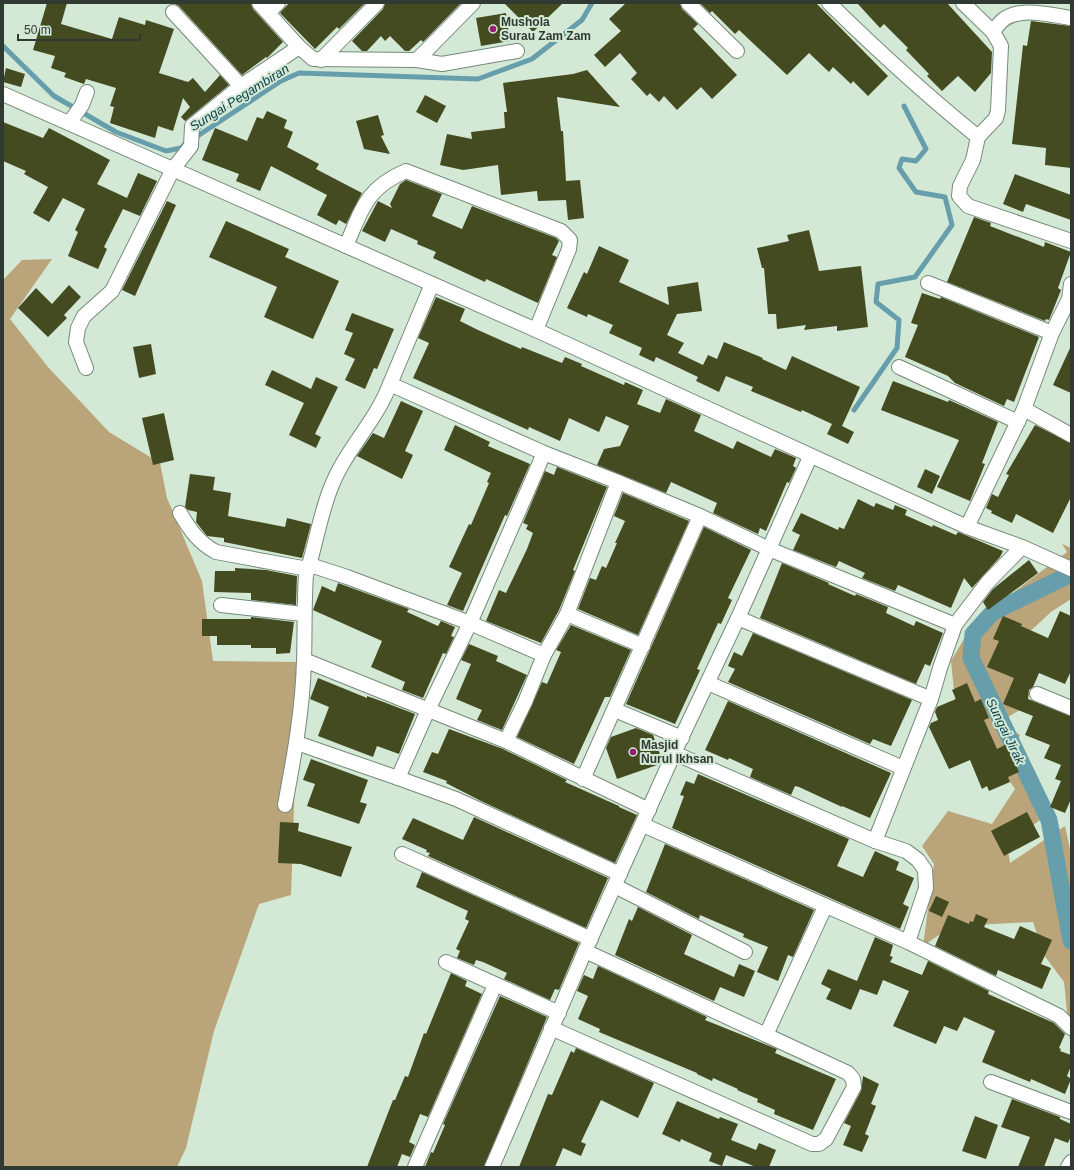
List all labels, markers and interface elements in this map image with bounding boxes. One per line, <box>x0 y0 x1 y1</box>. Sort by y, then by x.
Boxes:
place label: Mushola Surau Zam Zam <box>501 15 591 43</box>
scale bar <box>18 16 140 42</box>
text: 50 m <box>24 23 51 37</box>
marker: Mushola Surau Zam Zam <box>488 24 498 34</box>
water label: Sungai Pegambiran <box>187 61 292 134</box>
water label: Sungai Jirak <box>983 696 1029 768</box>
place label: Masjid Nurul Ikhsan <box>641 738 714 766</box>
marker: Masjid Nurul Ikhsan <box>628 747 638 757</box>

